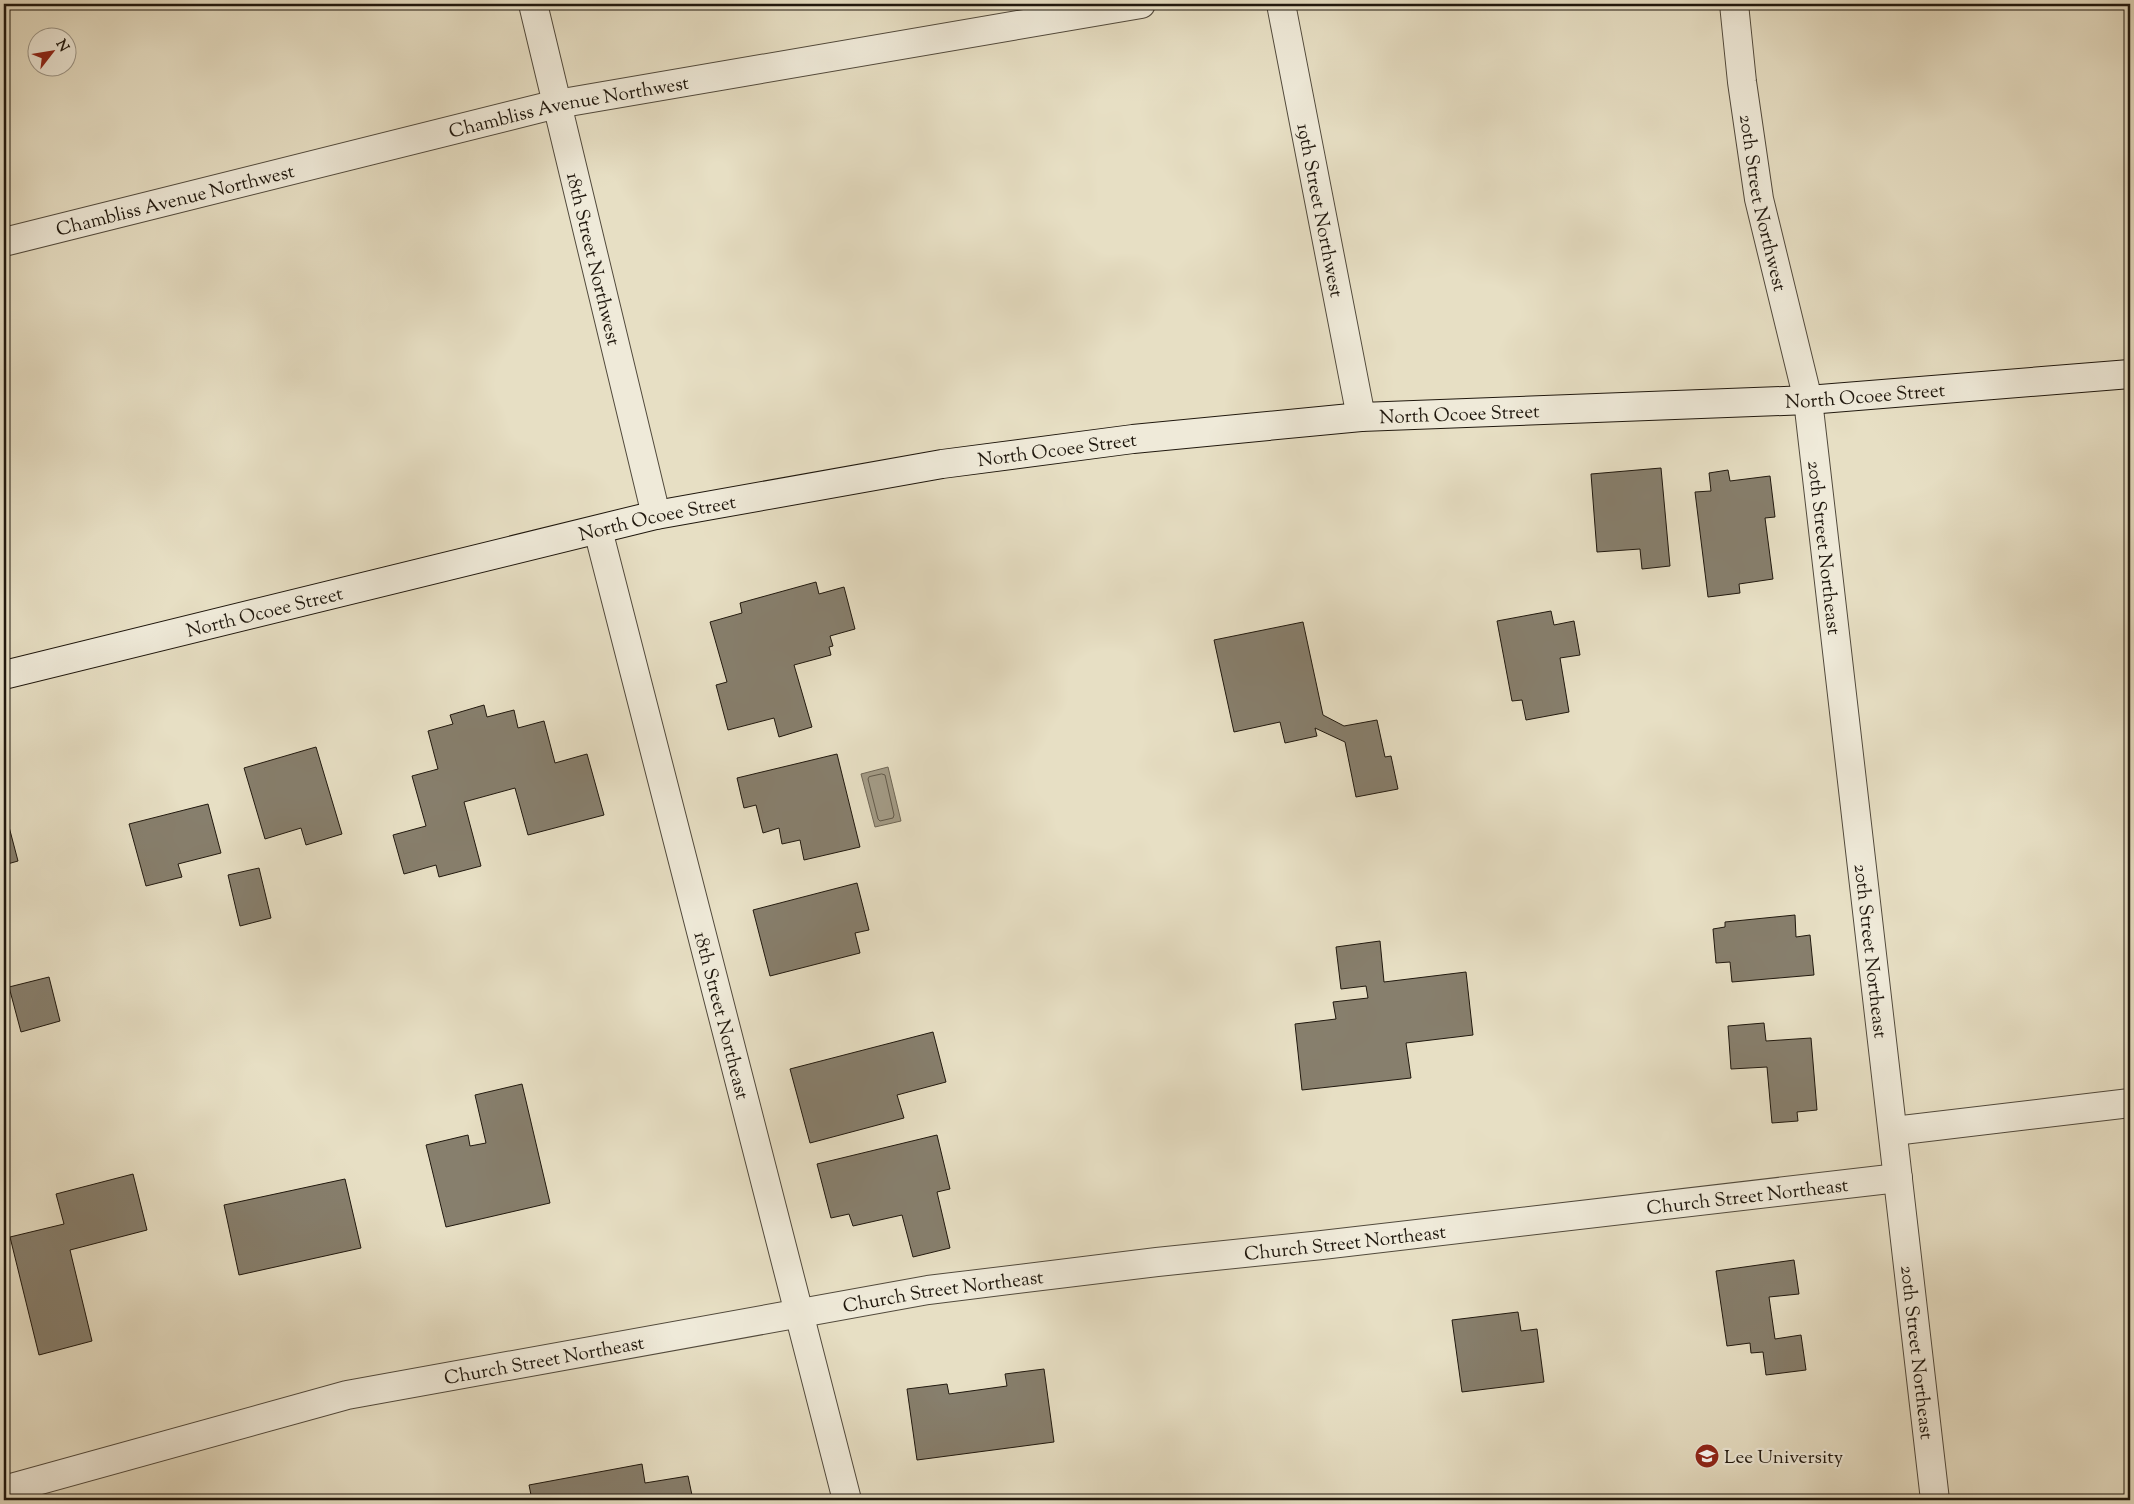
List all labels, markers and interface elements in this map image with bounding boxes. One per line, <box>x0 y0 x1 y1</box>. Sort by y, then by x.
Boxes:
north arrow <box>28 28 78 78</box>
text: N <box>50 36 73 56</box>
street label: Chambliss Avenue Northwest <box>446 71 692 146</box>
street label: 20th Street Northwest <box>1731 113 1792 295</box>
street label: 19th Street Northwest <box>1288 121 1349 300</box>
street label: Chambliss Avenue Northwest <box>53 159 298 245</box>
street label: 18th Street Northwest <box>558 170 626 349</box>
street label: North Ocoee Street <box>1785 378 1947 417</box>
street label: North Ocoee Street <box>1379 399 1541 432</box>
street label: North Ocoee Street <box>976 428 1139 475</box>
street label: 20th Street Northeast <box>1799 459 1846 637</box>
street label: North Ocoee Street <box>576 490 739 549</box>
street label: North Ocoee Street <box>184 581 346 646</box>
street label: 20th Street Northeast <box>1846 863 1893 1040</box>
street label: 18th Street Northeast <box>686 929 755 1103</box>
street label: Church Street Northeast <box>1645 1173 1850 1223</box>
street label: Church Street Northeast <box>1243 1220 1448 1269</box>
street label: 20th Street Northeast <box>1892 1264 1939 1442</box>
street label: Church Street Northeast <box>841 1265 1046 1321</box>
street label: Church Street Northeast <box>442 1330 647 1393</box>
school or university icon: Lee University <box>1694 1443 1720 1469</box>
place label: Lee University <box>1724 1445 1844 1472</box>

